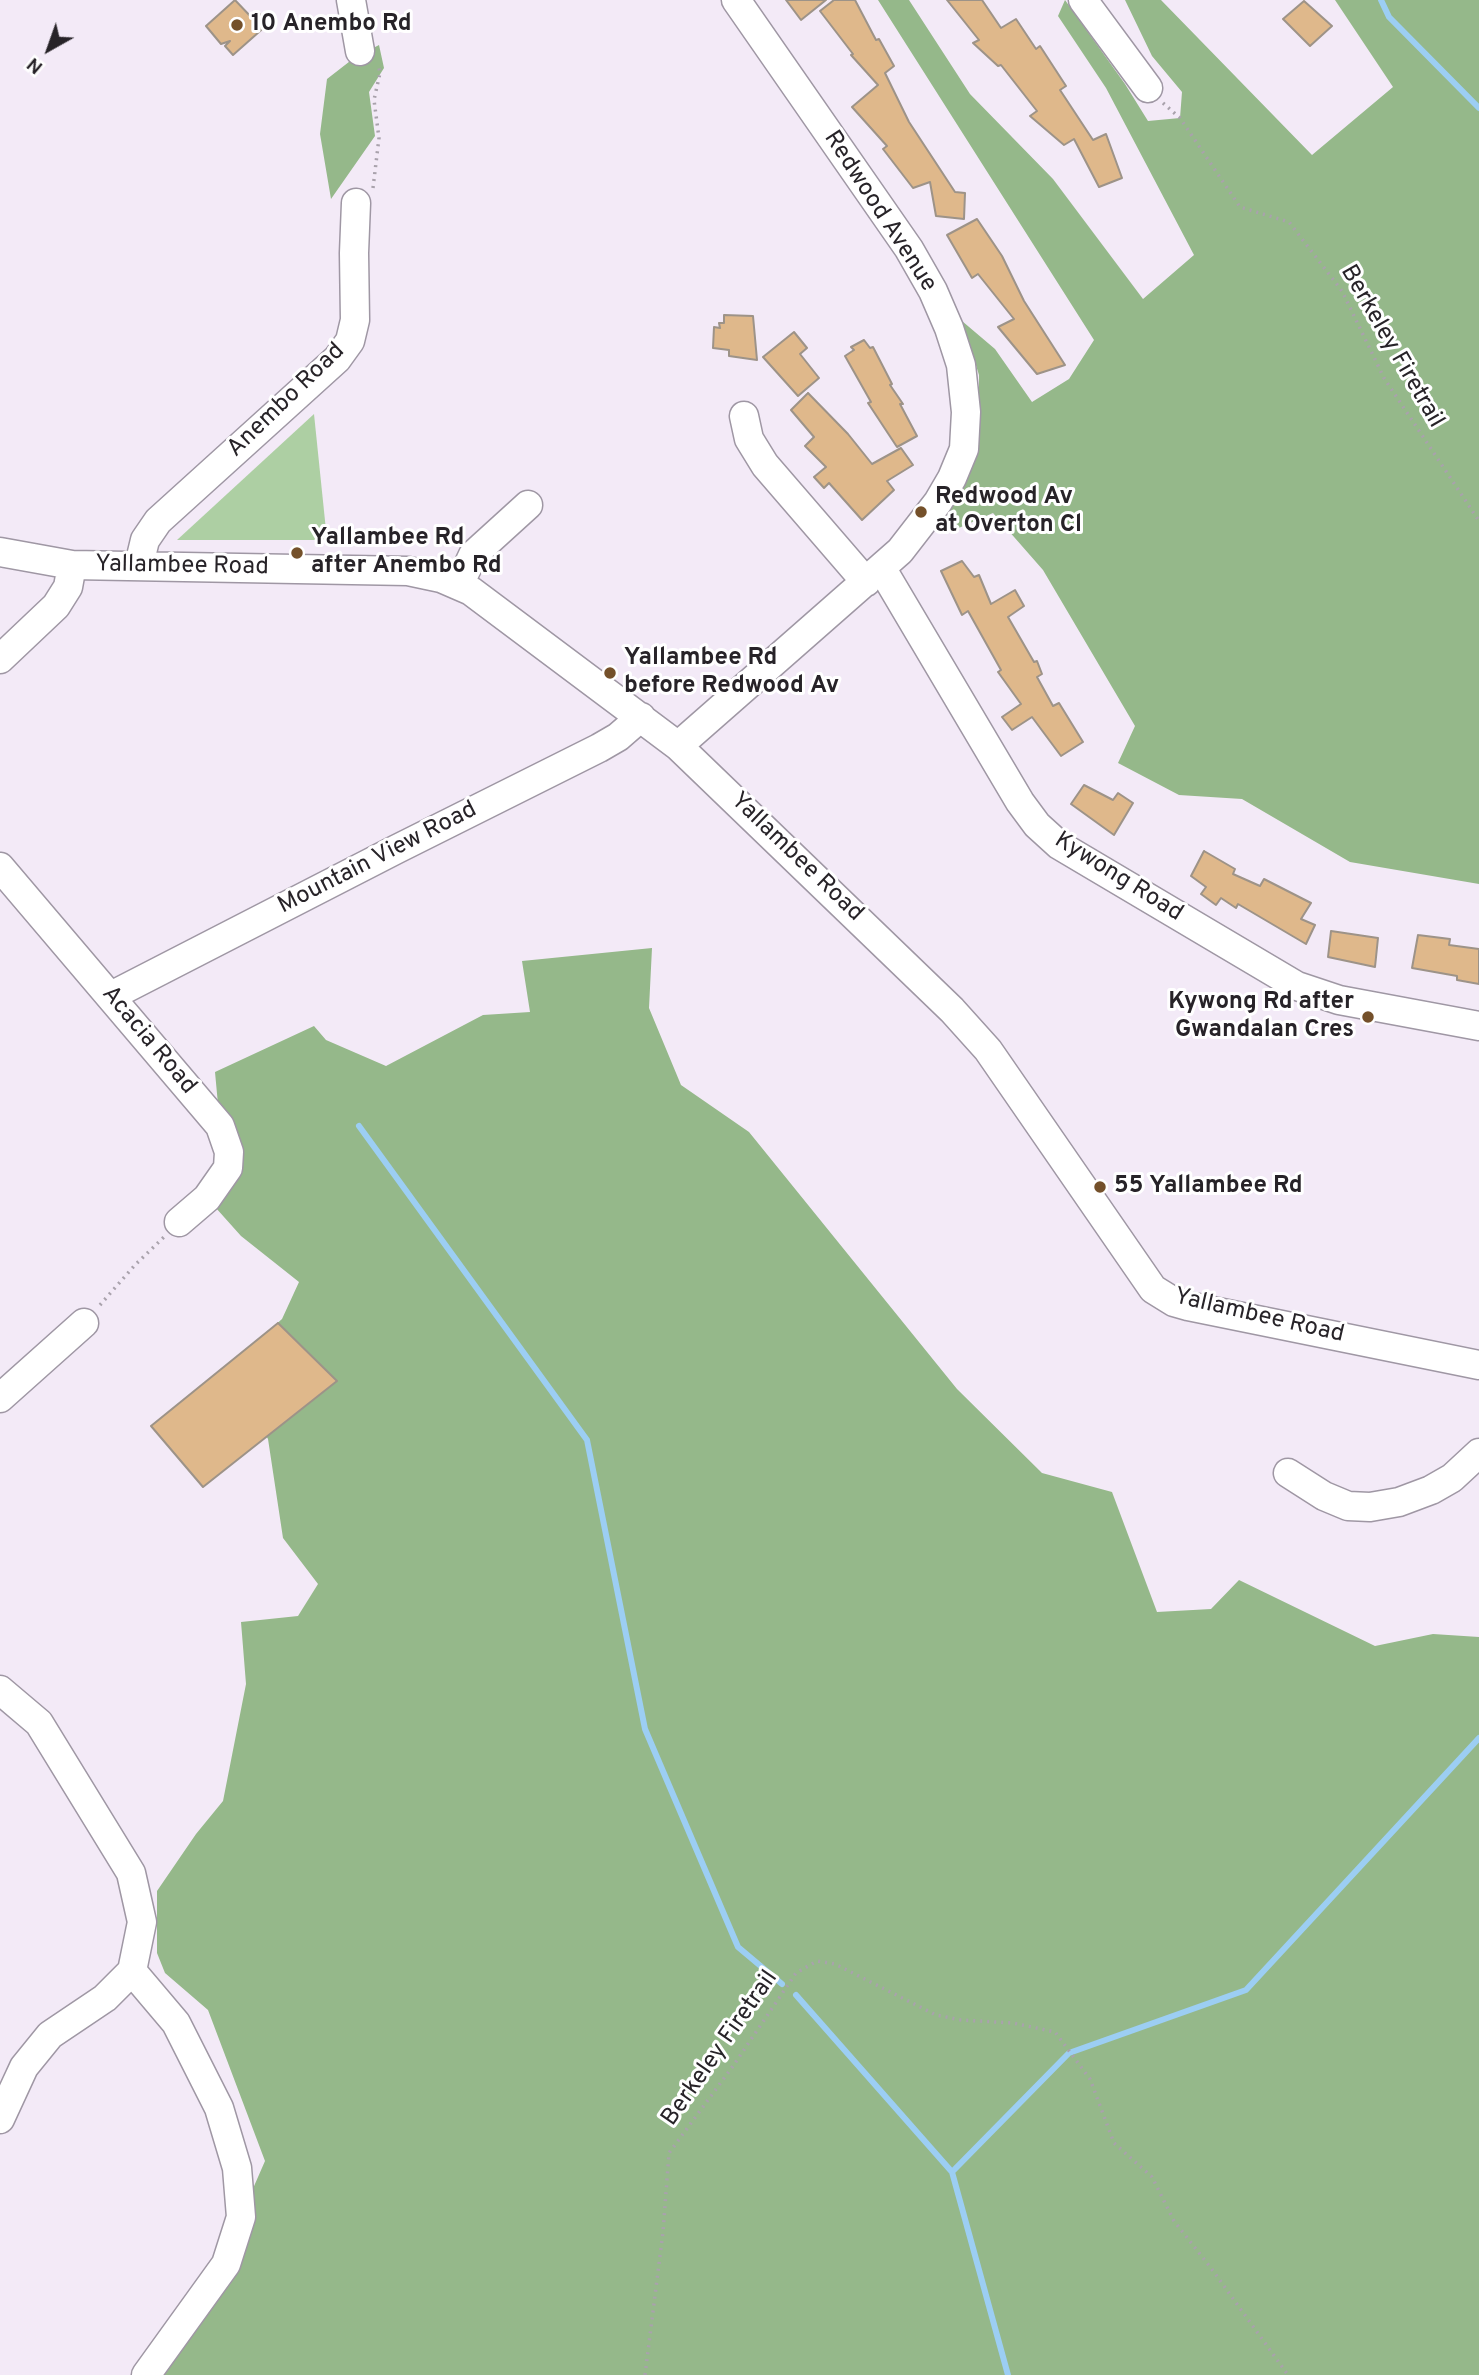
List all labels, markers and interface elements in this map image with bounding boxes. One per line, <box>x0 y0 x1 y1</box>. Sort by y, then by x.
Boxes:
place label: 10 Anembo Rd <box>251 11 412 39</box>
north arrow <box>14 14 84 84</box>
marker: 10 Anembo Rd <box>229 17 245 33</box>
text: N <box>23 52 48 79</box>
street label: Redwood Avenue <box>816 126 942 298</box>
street label: Berkeley Firetrail <box>1333 260 1449 434</box>
street label: Anembo Road <box>222 338 352 464</box>
place label: Redwood Av at Overton Cl <box>935 484 1082 540</box>
marker: Redwood Av at Overton Cl <box>913 504 929 520</box>
place label: Yallambee Rd after Anembo Rd <box>311 525 502 581</box>
marker: Yallambee Rd after Anembo Rd <box>289 545 305 561</box>
street label: Yallambee Road <box>95 551 269 583</box>
place label: Yallambee Rd before Redwood Av <box>624 645 839 701</box>
marker: Yallambee Rd before Redwood Av <box>602 665 618 681</box>
street label: Yallambee Road <box>724 787 868 929</box>
street label: Mountain View Road <box>274 796 482 922</box>
street label: Kywong Road <box>1048 827 1188 929</box>
street label: Acacia Road <box>94 981 202 1101</box>
place label: Kywong Rd after Gwandalan Cres <box>1168 989 1354 1045</box>
marker: Kywong Rd after Gwandalan Cres <box>1360 1009 1376 1025</box>
place label: 55 Yallambee Rd <box>1114 1173 1303 1201</box>
marker: 55 Yallambee Rd <box>1092 1179 1108 1195</box>
street label: Yallambee Road <box>1171 1283 1347 1351</box>
street label: Berkeley Firetrail <box>657 1966 785 2132</box>

